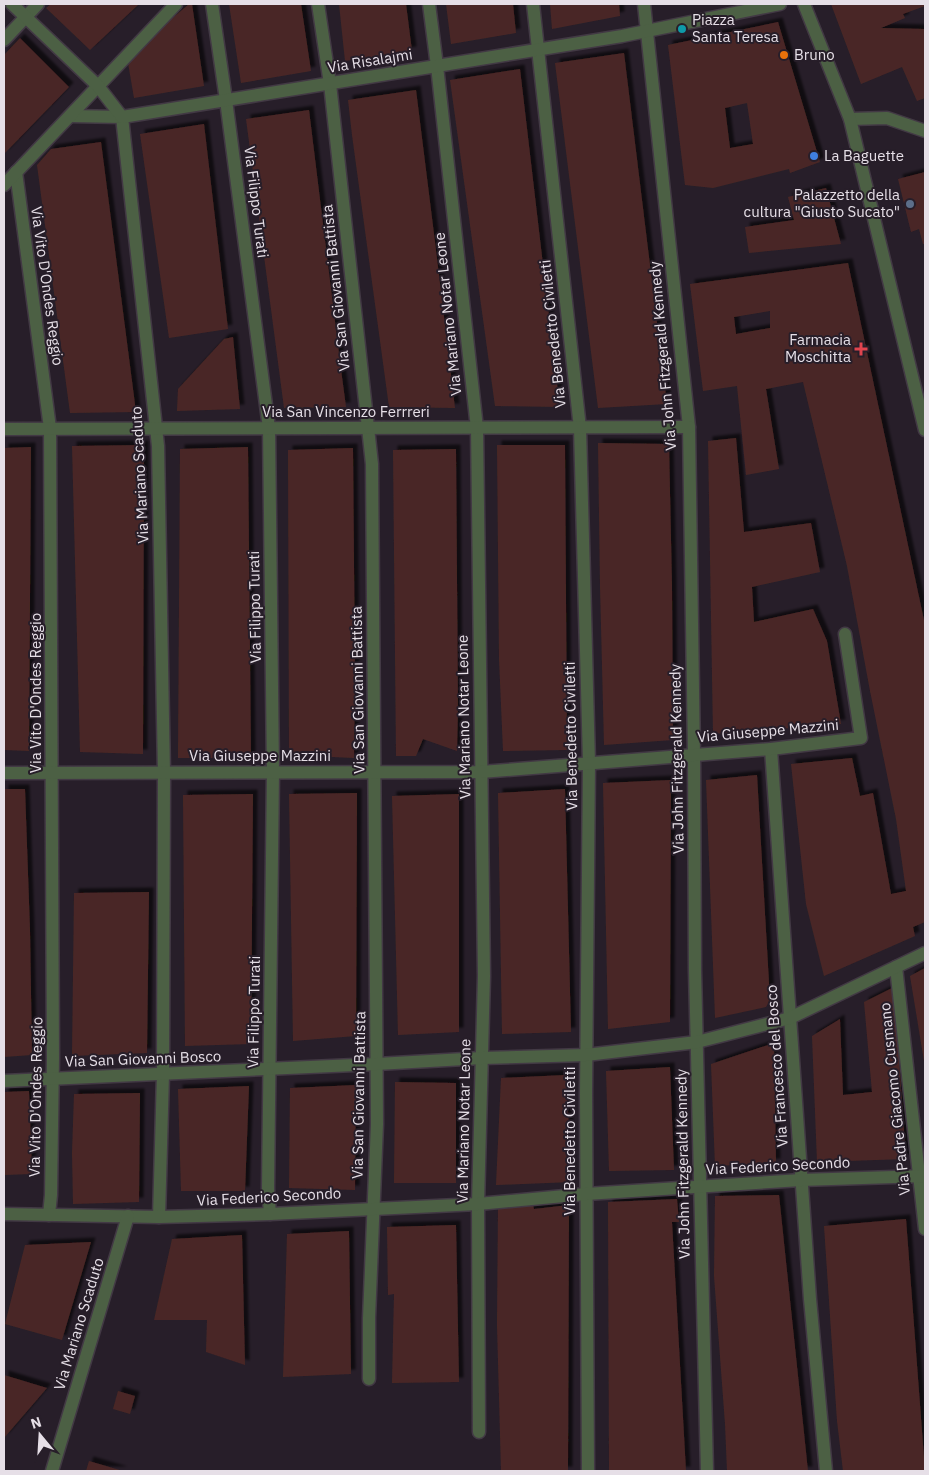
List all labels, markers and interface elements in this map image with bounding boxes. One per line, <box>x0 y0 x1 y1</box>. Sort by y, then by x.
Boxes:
place label: Piazza Santa Teresa <box>692 10 779 46</box>
marker: Piazza Santa Teresa <box>676 23 688 35</box>
street label: Via Risalajmi <box>326 44 414 77</box>
place label: Bruno <box>794 45 835 64</box>
marker: Bruno <box>778 49 790 61</box>
street label: Via Filippo Turati <box>240 145 273 259</box>
place label: La Baguette <box>824 146 904 165</box>
marker: La Baguette <box>808 150 820 162</box>
place label: Palazzetto della cultura "Giusto Sucato" <box>744 185 900 221</box>
marker: Palazzetto della cultura "Giusto Sucato" <box>904 198 916 210</box>
street label: Via San Giovanni Battista <box>317 204 354 372</box>
street label: Via Vito D'Ondes Reggio <box>27 205 68 367</box>
street label: Via Mariano Notar Leone <box>429 231 466 397</box>
street label: Via Benedetto Civiletti <box>535 259 570 409</box>
street label: Via John Fitzgerald Kennedy <box>645 260 680 452</box>
place label: Farmacia Moschitta <box>785 330 851 366</box>
marker: Farmacia Moschitta <box>855 343 867 355</box>
street label: Via San Vincenzo Ferrreri <box>262 402 430 421</box>
street label: Via Mariano Scaduto <box>126 406 153 544</box>
street label: Via Filippo Turati <box>244 551 265 663</box>
street label: Via San Giovanni Battista <box>347 606 368 774</box>
street label: Via Vito D'Ondes Reggio <box>26 613 45 773</box>
street label: Via Mariano Notar Leone <box>453 635 474 799</box>
street label: Via Benedetto Civiletti <box>560 661 581 811</box>
street label: Via John Fitzgerald Kennedy <box>665 663 688 854</box>
street label: Via Giuseppe Mazzini <box>696 715 840 746</box>
street label: Via Giuseppe Mazzini <box>189 746 331 765</box>
street label: Via Filippo Turati <box>243 956 264 1068</box>
street label: Via Francesco del Bosco <box>761 984 792 1148</box>
street label: Via Padre Giacomo Cusmano <box>875 1002 914 1196</box>
street label: Via San Giovanni Battista <box>348 1011 369 1179</box>
street label: Via Vito D'Ondes Reggio <box>25 1017 46 1177</box>
street label: Via Mariano Notar Leone <box>453 1039 474 1203</box>
street label: Via San Giovanni Bosco <box>64 1046 222 1071</box>
street label: Via Benedetto Civiletti <box>560 1066 579 1216</box>
street label: Via John Fitzgerald Kennedy <box>671 1068 694 1259</box>
street label: Via Federico Secondo <box>705 1152 851 1179</box>
street label: Via Federico Secondo <box>196 1183 342 1210</box>
street label: Via Mariano Scaduto <box>49 1255 108 1392</box>
north arrow <box>15 1410 65 1460</box>
text: N <box>28 1413 44 1433</box>

